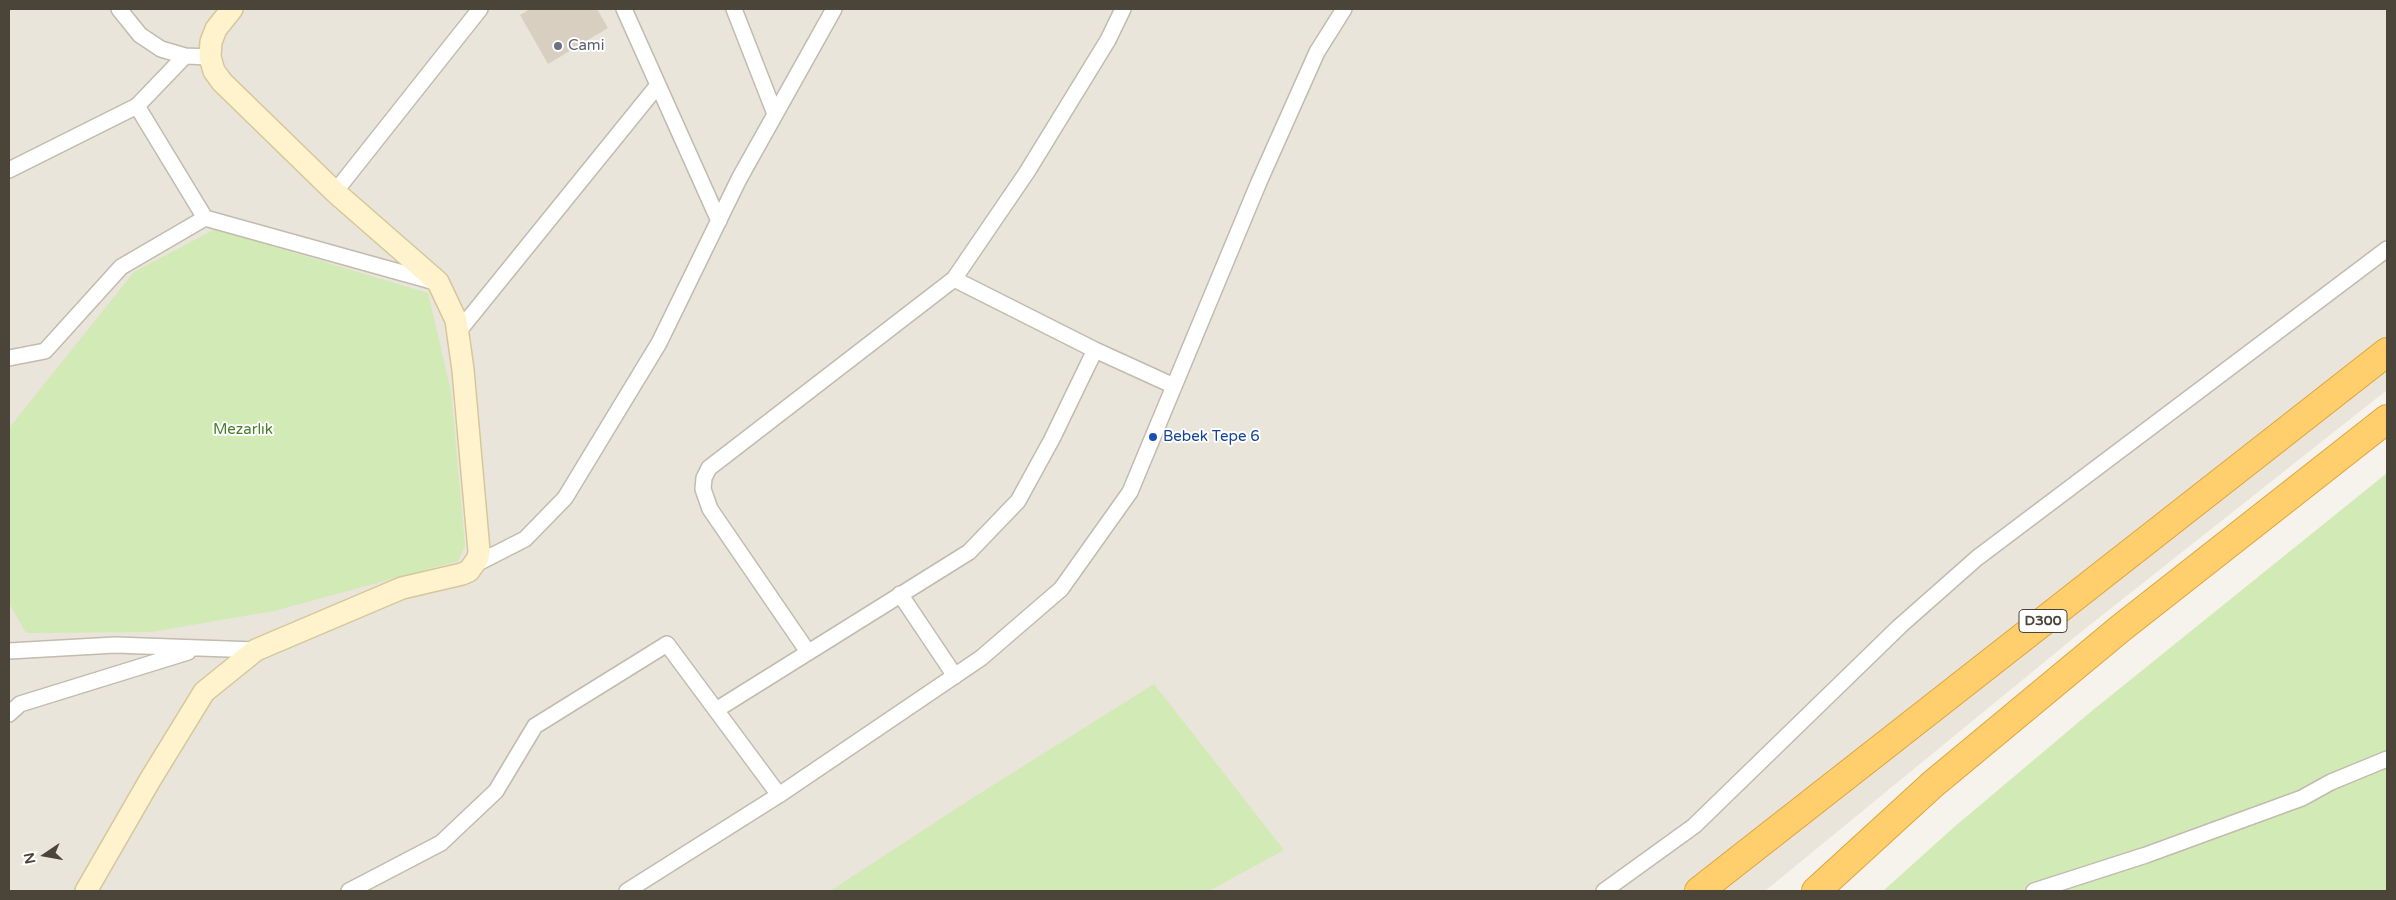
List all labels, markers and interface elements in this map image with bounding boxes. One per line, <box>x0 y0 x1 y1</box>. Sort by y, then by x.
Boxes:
place label: Cami <box>568 37 604 55</box>
marker: Cami <box>552 40 564 52</box>
park label: Mezarlık <box>213 421 273 439</box>
place label: Bebek Tepe 6 <box>1163 428 1260 446</box>
marker: Bebek Tepe 6 <box>1147 431 1159 443</box>
road number: D300 <box>2019 610 2067 632</box>
north arrow <box>20 830 70 880</box>
text: N <box>20 851 39 865</box>

